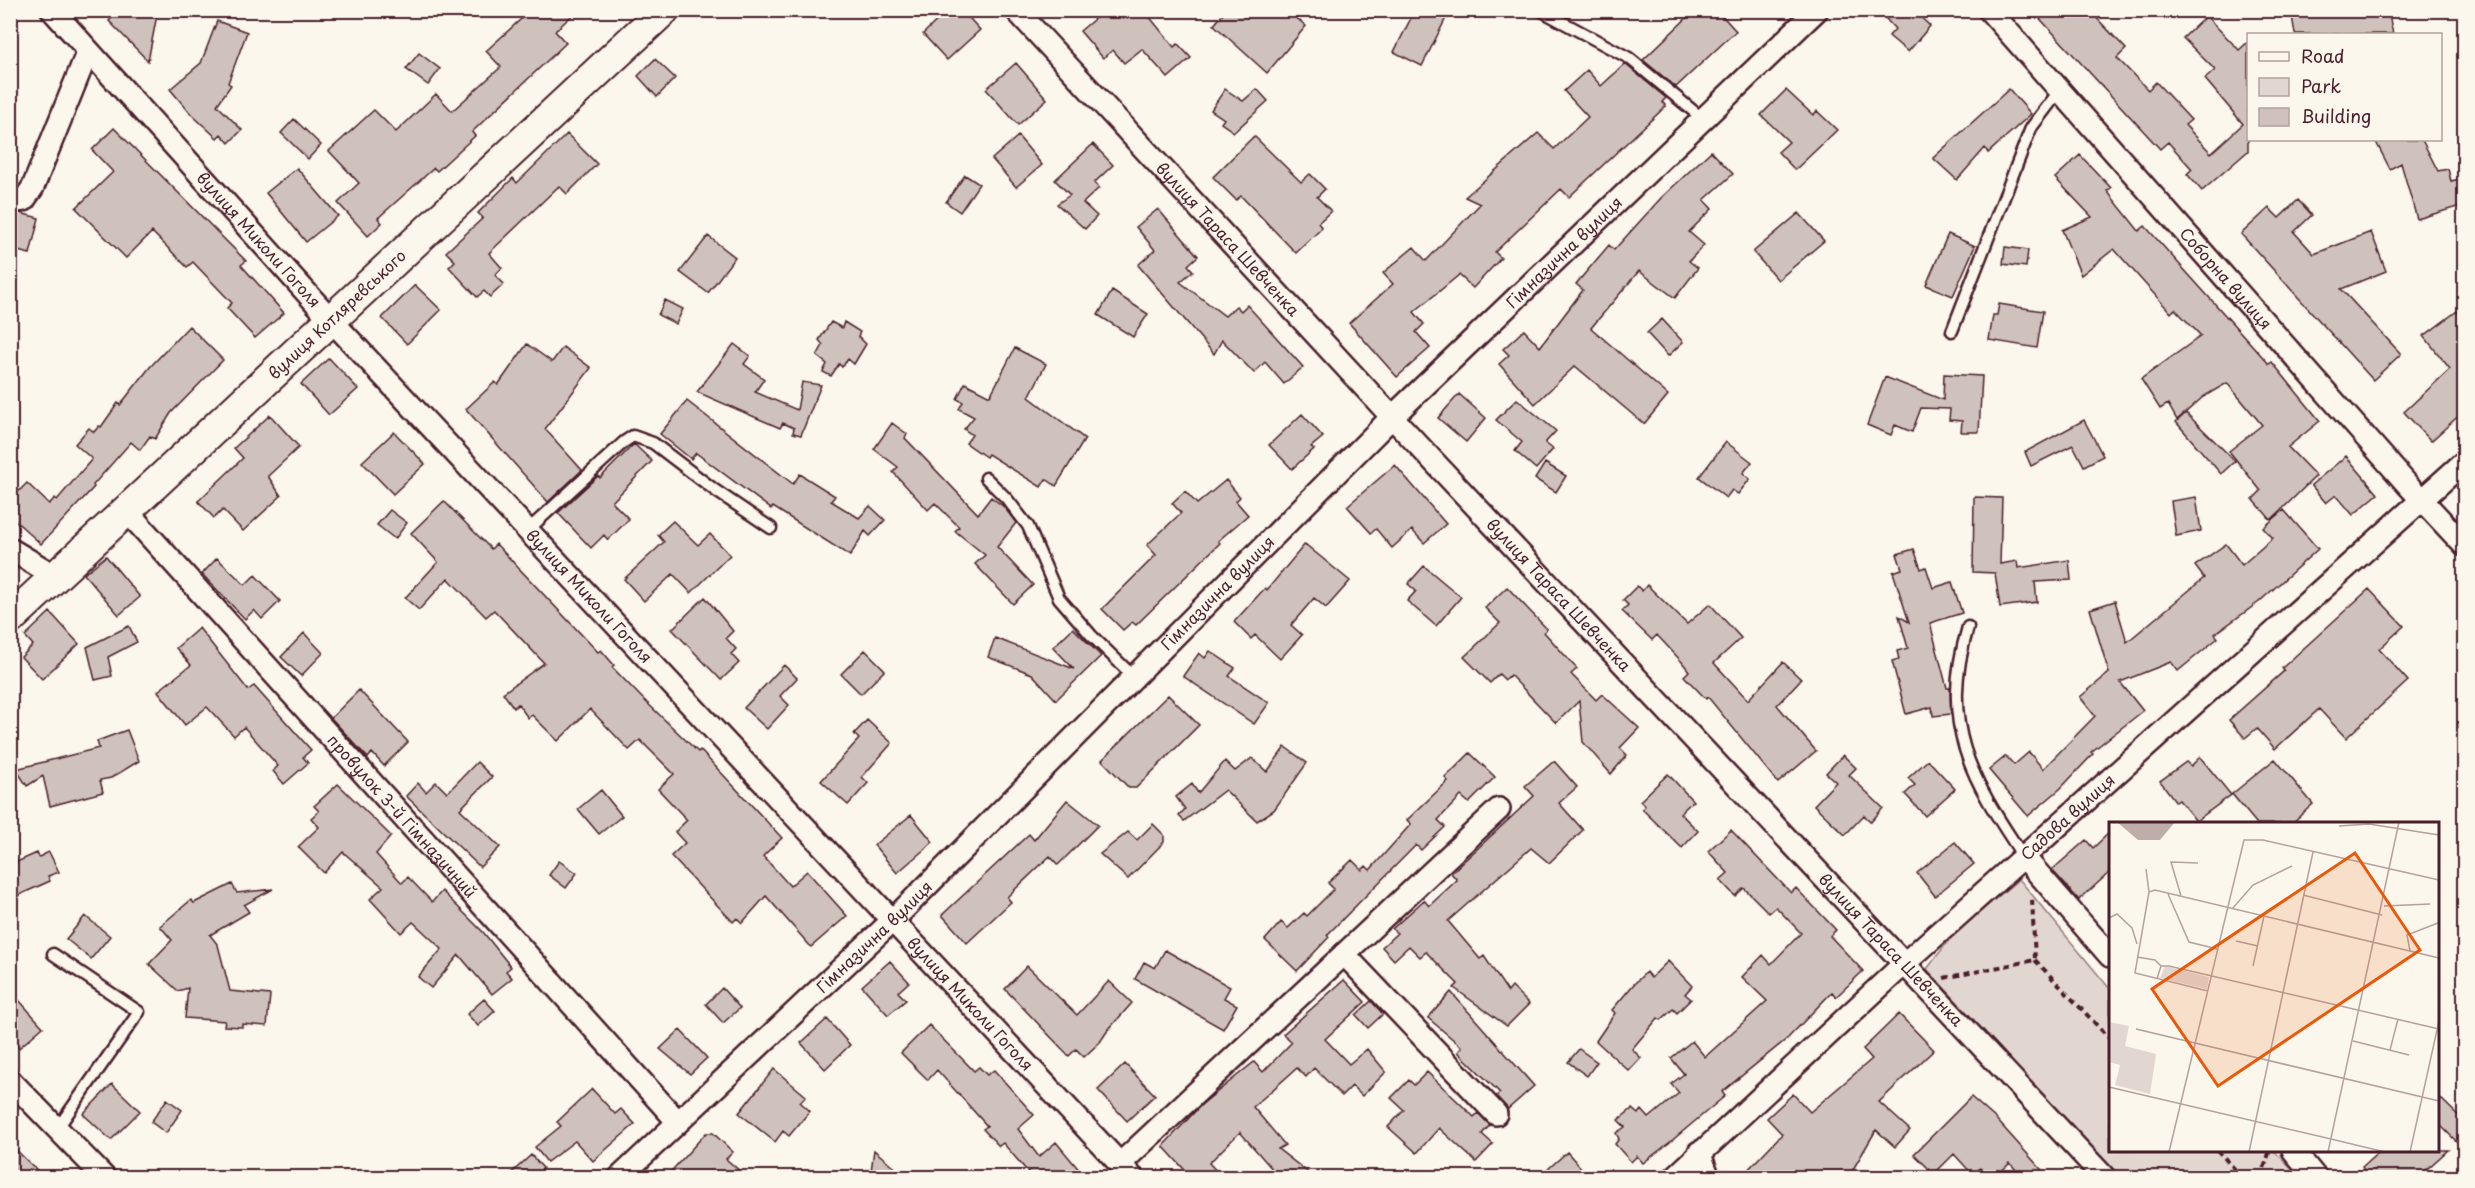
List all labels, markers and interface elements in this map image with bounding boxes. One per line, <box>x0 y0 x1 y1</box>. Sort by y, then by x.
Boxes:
legend <box>2247 33 2442 141</box>
text: Road <box>2301 42 2345 69</box>
text: Park <box>2301 72 2341 99</box>
text: Building <box>2301 102 2371 129</box>
street label: вулиця Тараса Шевченка <box>1151 156 1306 321</box>
street label: вулиця Миколи Гоголя <box>192 166 327 312</box>
street label: Гімназична вулиця <box>1500 190 1627 313</box>
street label: Соборна вулиця <box>2175 221 2278 334</box>
street label: вулиця Котляревського <box>262 243 411 384</box>
street label: вулиця Тараса Шевченка <box>1482 512 1637 676</box>
street label: вулиця Миколи Гоголя <box>521 523 659 668</box>
street label: Гімназична вулиця <box>1154 529 1279 655</box>
street label: провулок 3-й Гімназичний <box>322 728 483 902</box>
street label: Садова вулиця <box>2014 768 2120 865</box>
inset map <box>2109 822 2439 1152</box>
street label: вулиця Тараса Шевченка <box>1814 867 1970 1031</box>
street label: Гімназична вулиця <box>810 874 937 998</box>
street label: вулиця Миколи Гоголя <box>902 931 1040 1075</box>

